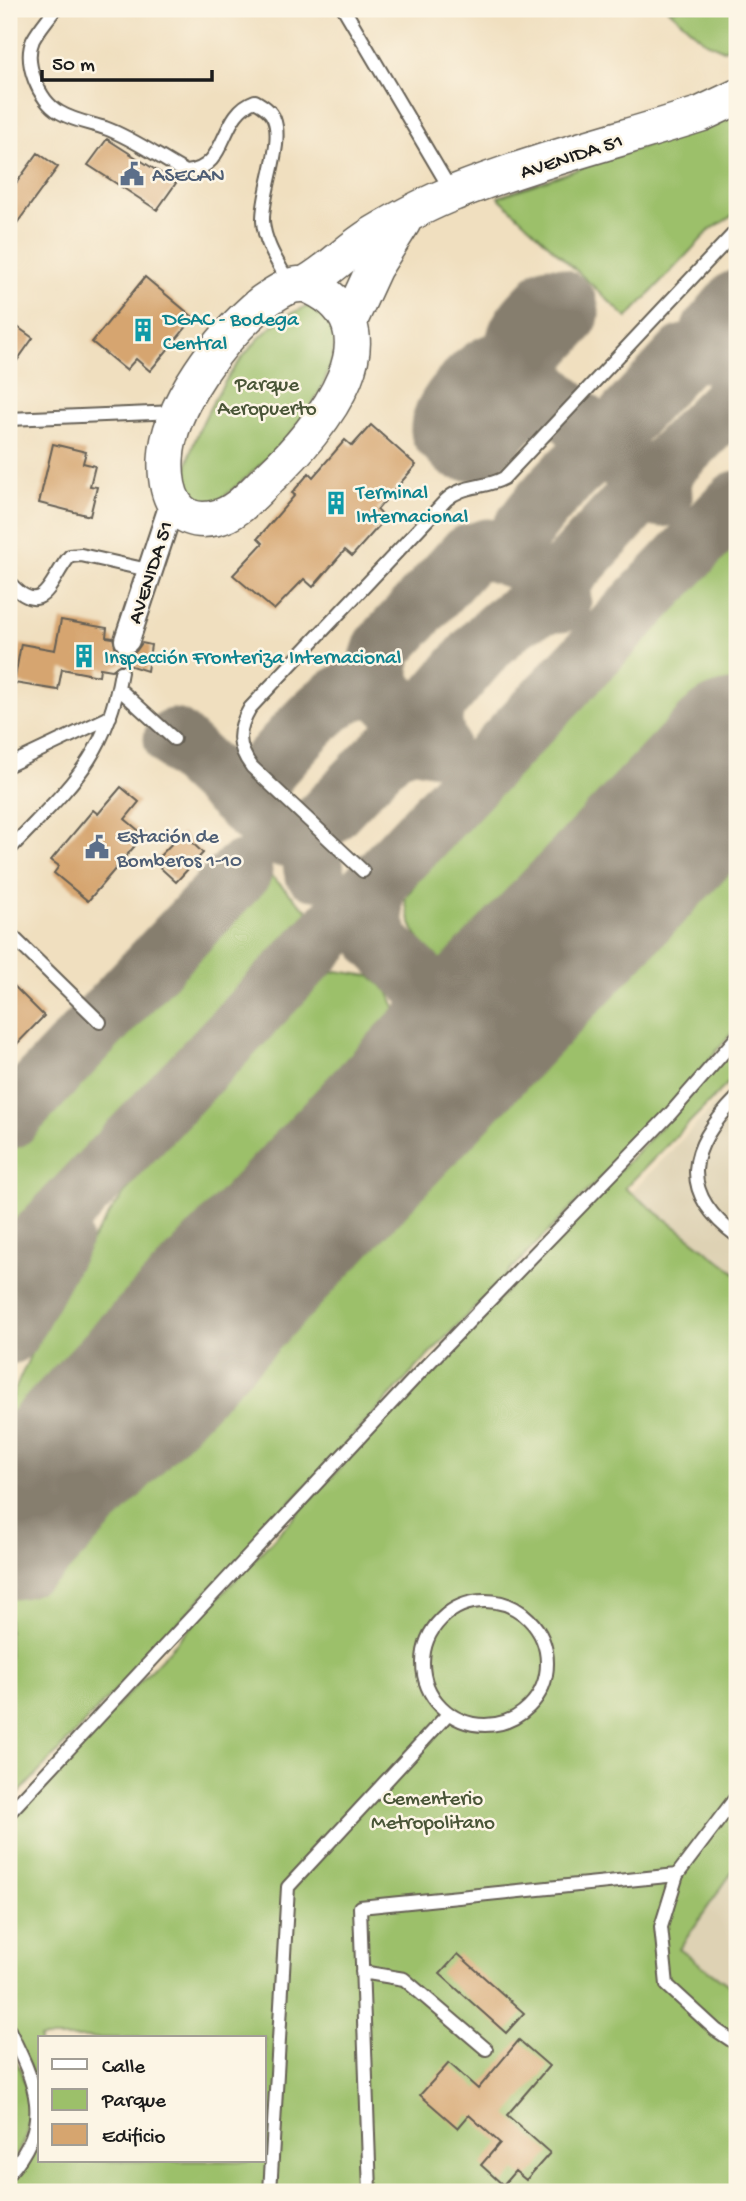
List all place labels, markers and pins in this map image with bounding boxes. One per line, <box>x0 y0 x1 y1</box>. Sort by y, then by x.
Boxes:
public building icon: ASECAN <box>118 160 146 188</box>
place label: ASECAN <box>152 165 225 190</box>
place label: DGAC - Bodega Central <box>161 309 300 358</box>
building icon: DGAC - Bodega Central <box>129 316 157 344</box>
place label: Terminal Internacional <box>355 482 468 531</box>
building icon: Terminal Internacional <box>322 489 350 517</box>
building icon: Inspección Fronteriza Internacional <box>70 642 98 670</box>
place label: Inspección Fronteriza Internacional <box>104 647 401 672</box>
place label: Estación de Bomberos 1-10 <box>116 826 242 875</box>
public building icon: Estación de Bomberos 1-10 <box>83 833 111 861</box>

